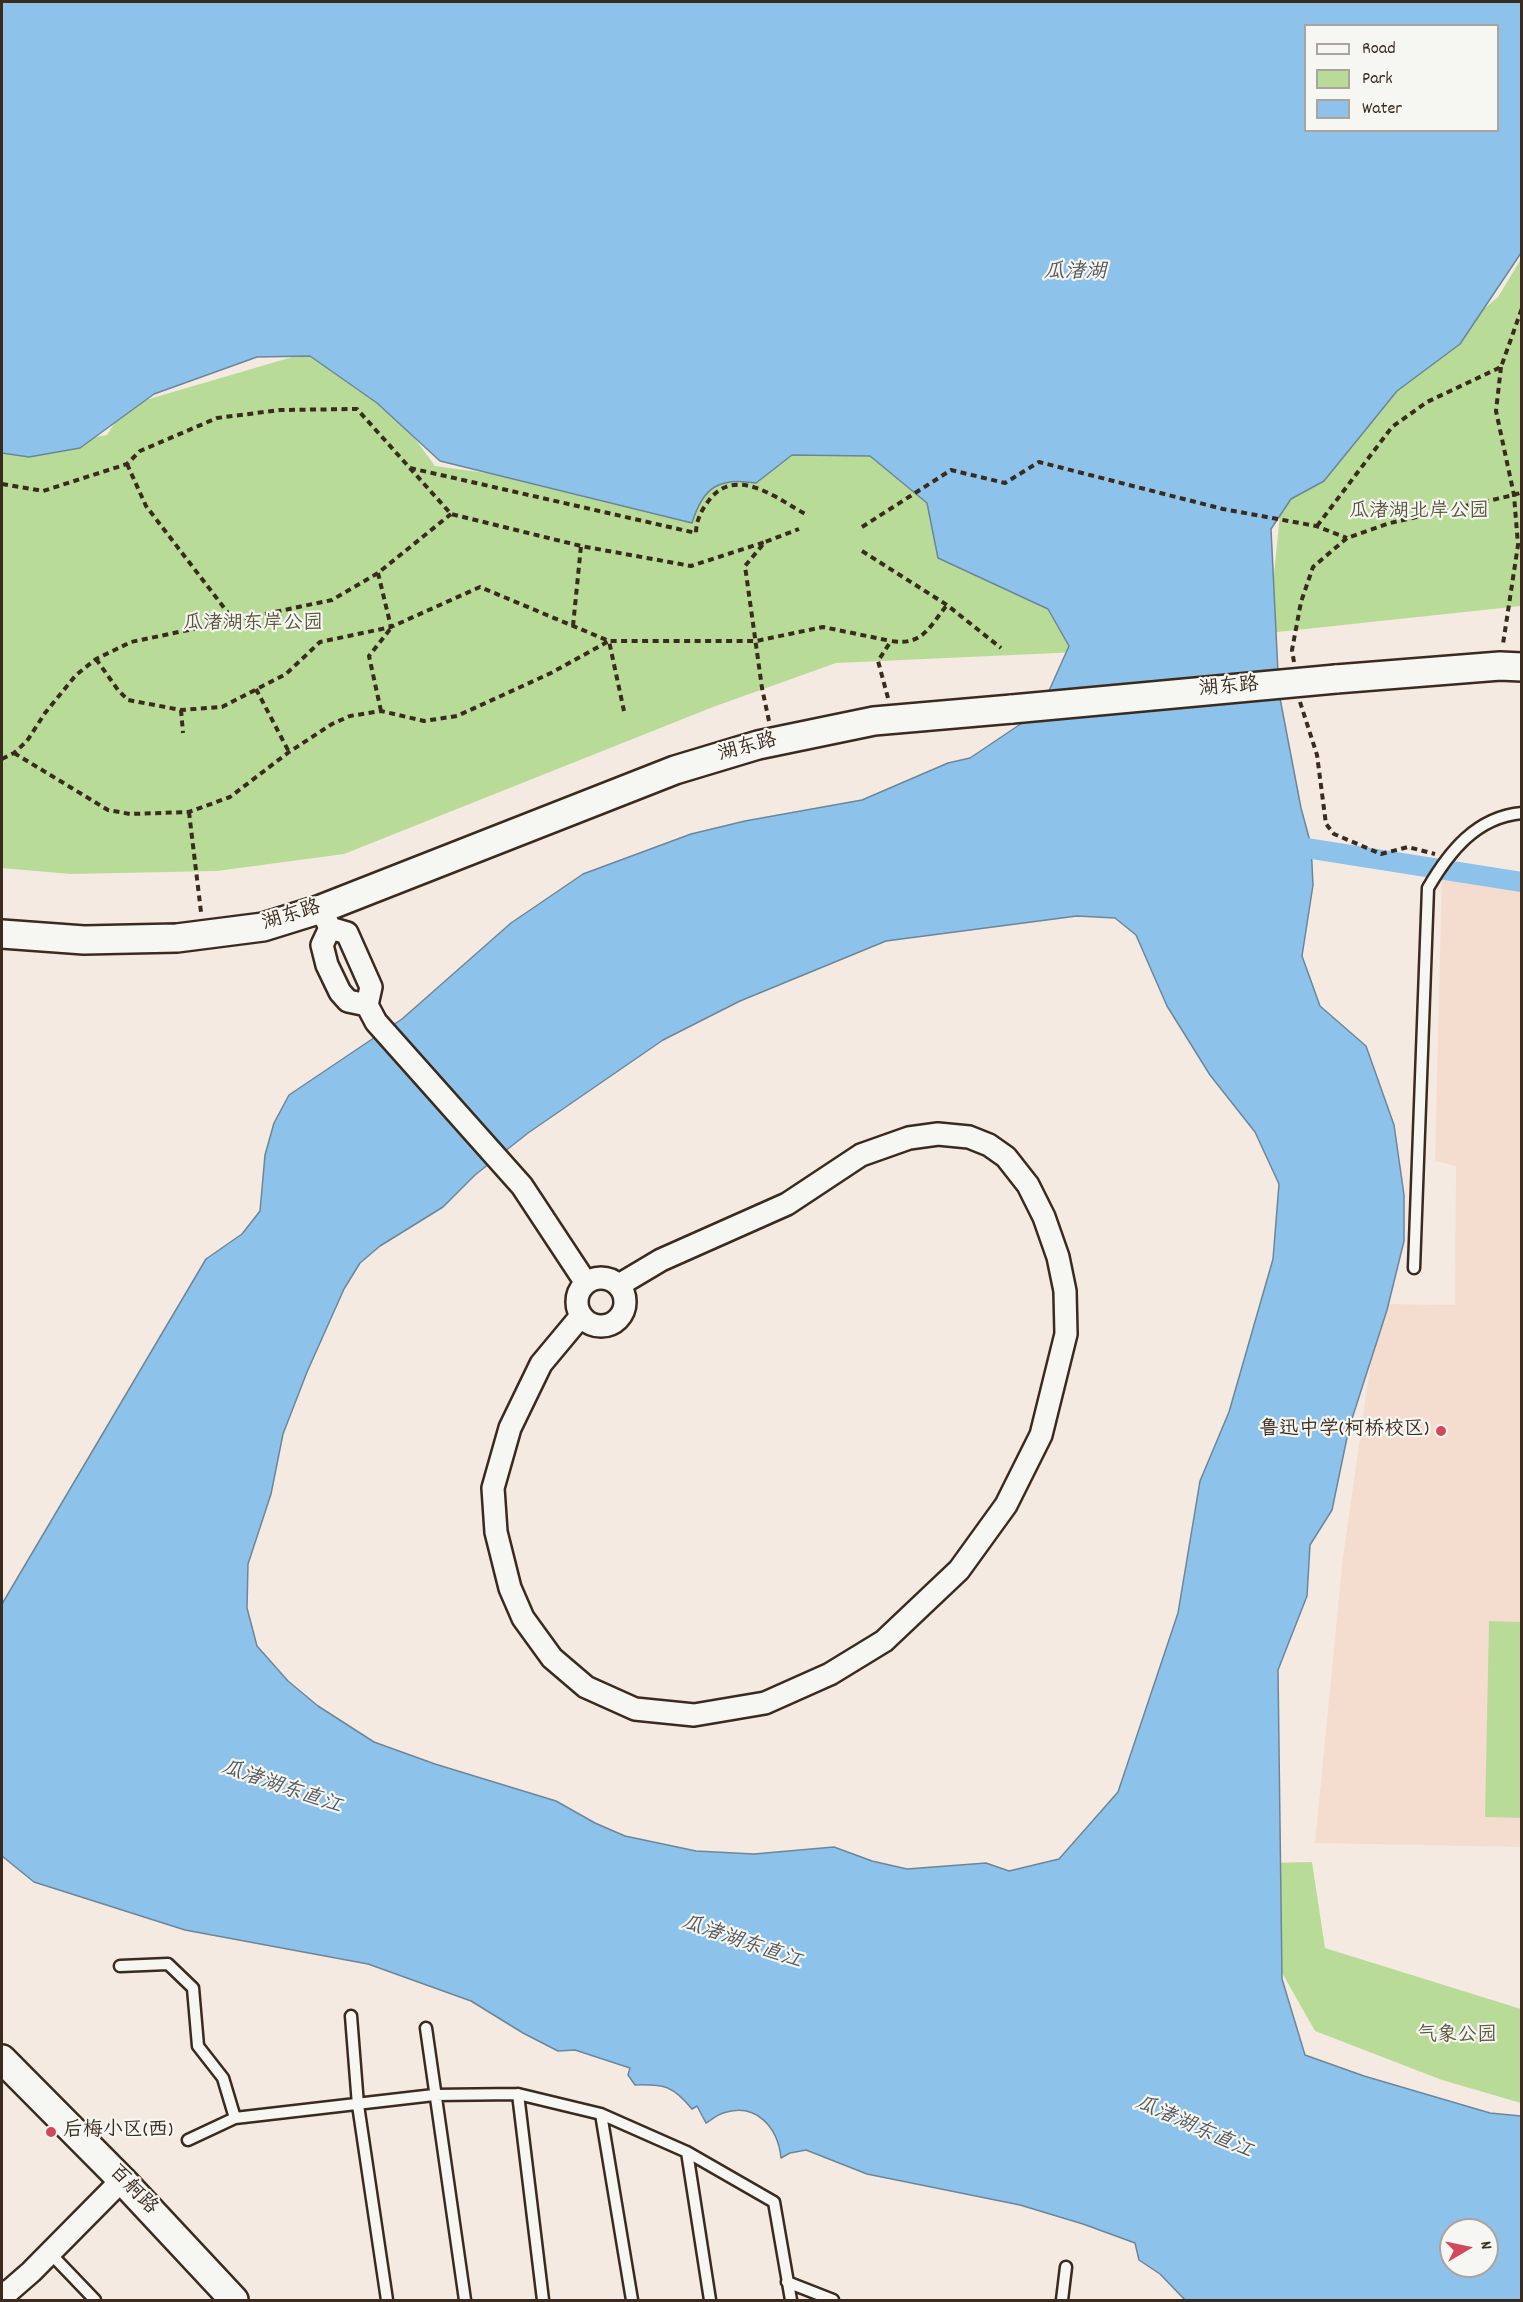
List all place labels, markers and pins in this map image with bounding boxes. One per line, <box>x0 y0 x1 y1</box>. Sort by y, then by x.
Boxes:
place label: 鲁迅中学(柯桥校区) <box>1259 1419 1429 1443</box>
marker: 鲁迅中学(柯桥校区) <box>1434 1424 1448 1438</box>
place label: 后梅小区(西) <box>63 2120 173 2144</box>
marker: 后梅小区(西) <box>44 2125 58 2139</box>

